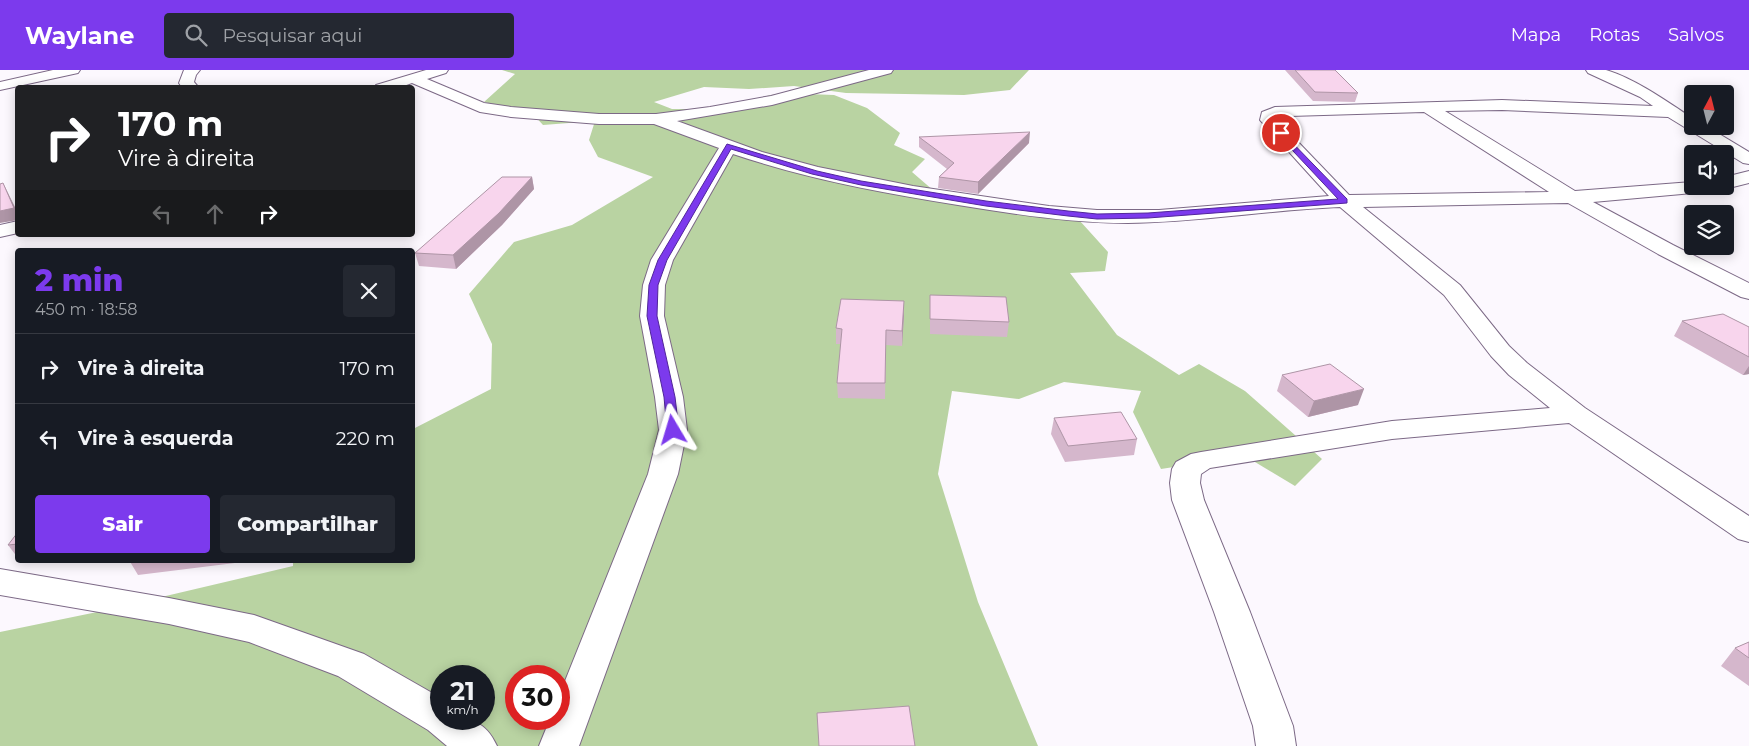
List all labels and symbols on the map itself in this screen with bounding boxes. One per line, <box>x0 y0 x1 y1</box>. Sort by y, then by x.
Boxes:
north arrow <box>1684 85 1734 135</box>
pin <box>1260 112 1302 154</box>
position arrow <box>646 403 698 455</box>
speed limit sign: 30 <box>505 665 570 730</box>

